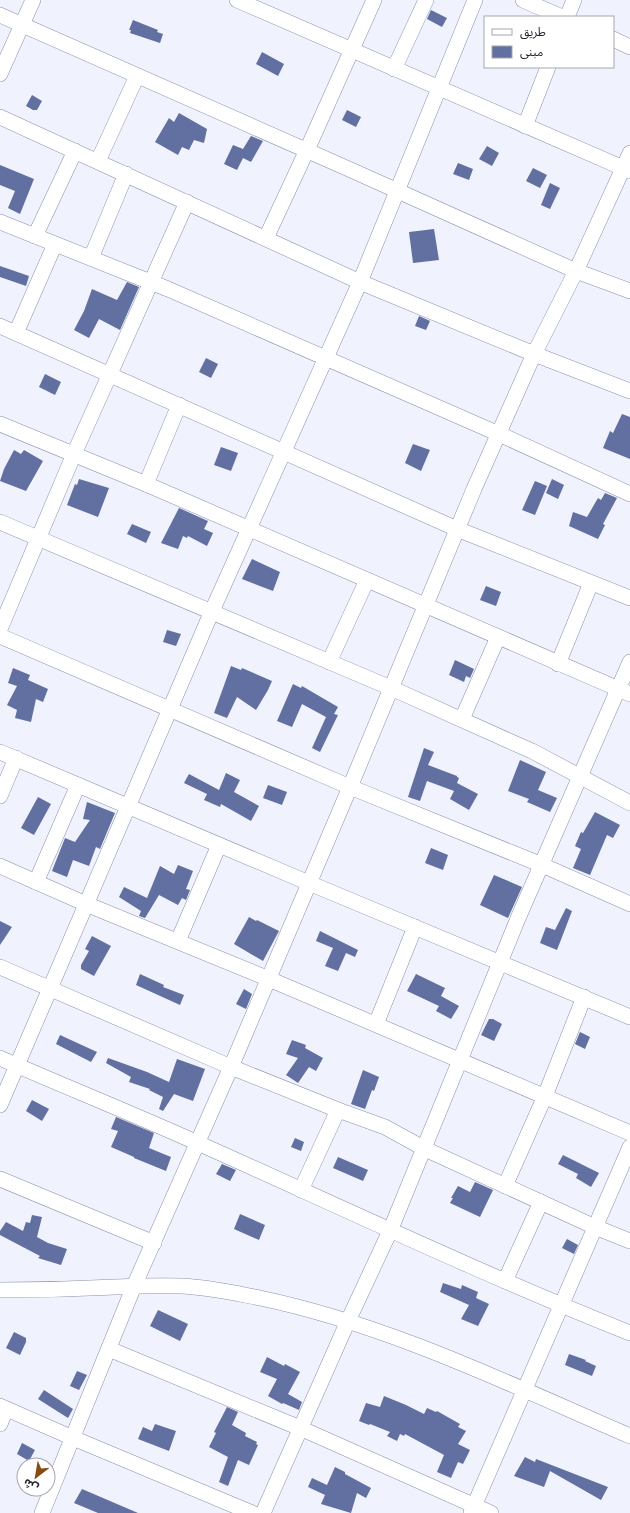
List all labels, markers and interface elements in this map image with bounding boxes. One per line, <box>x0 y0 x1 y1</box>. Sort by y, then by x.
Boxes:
legend <box>484 16 614 68</box>
text: طريق <box>520 24 546 40</box>
text: مبنى <box>520 44 543 59</box>
north arrow <box>16 1457 56 1497</box>
text: ش <box>21 1476 41 1495</box>

